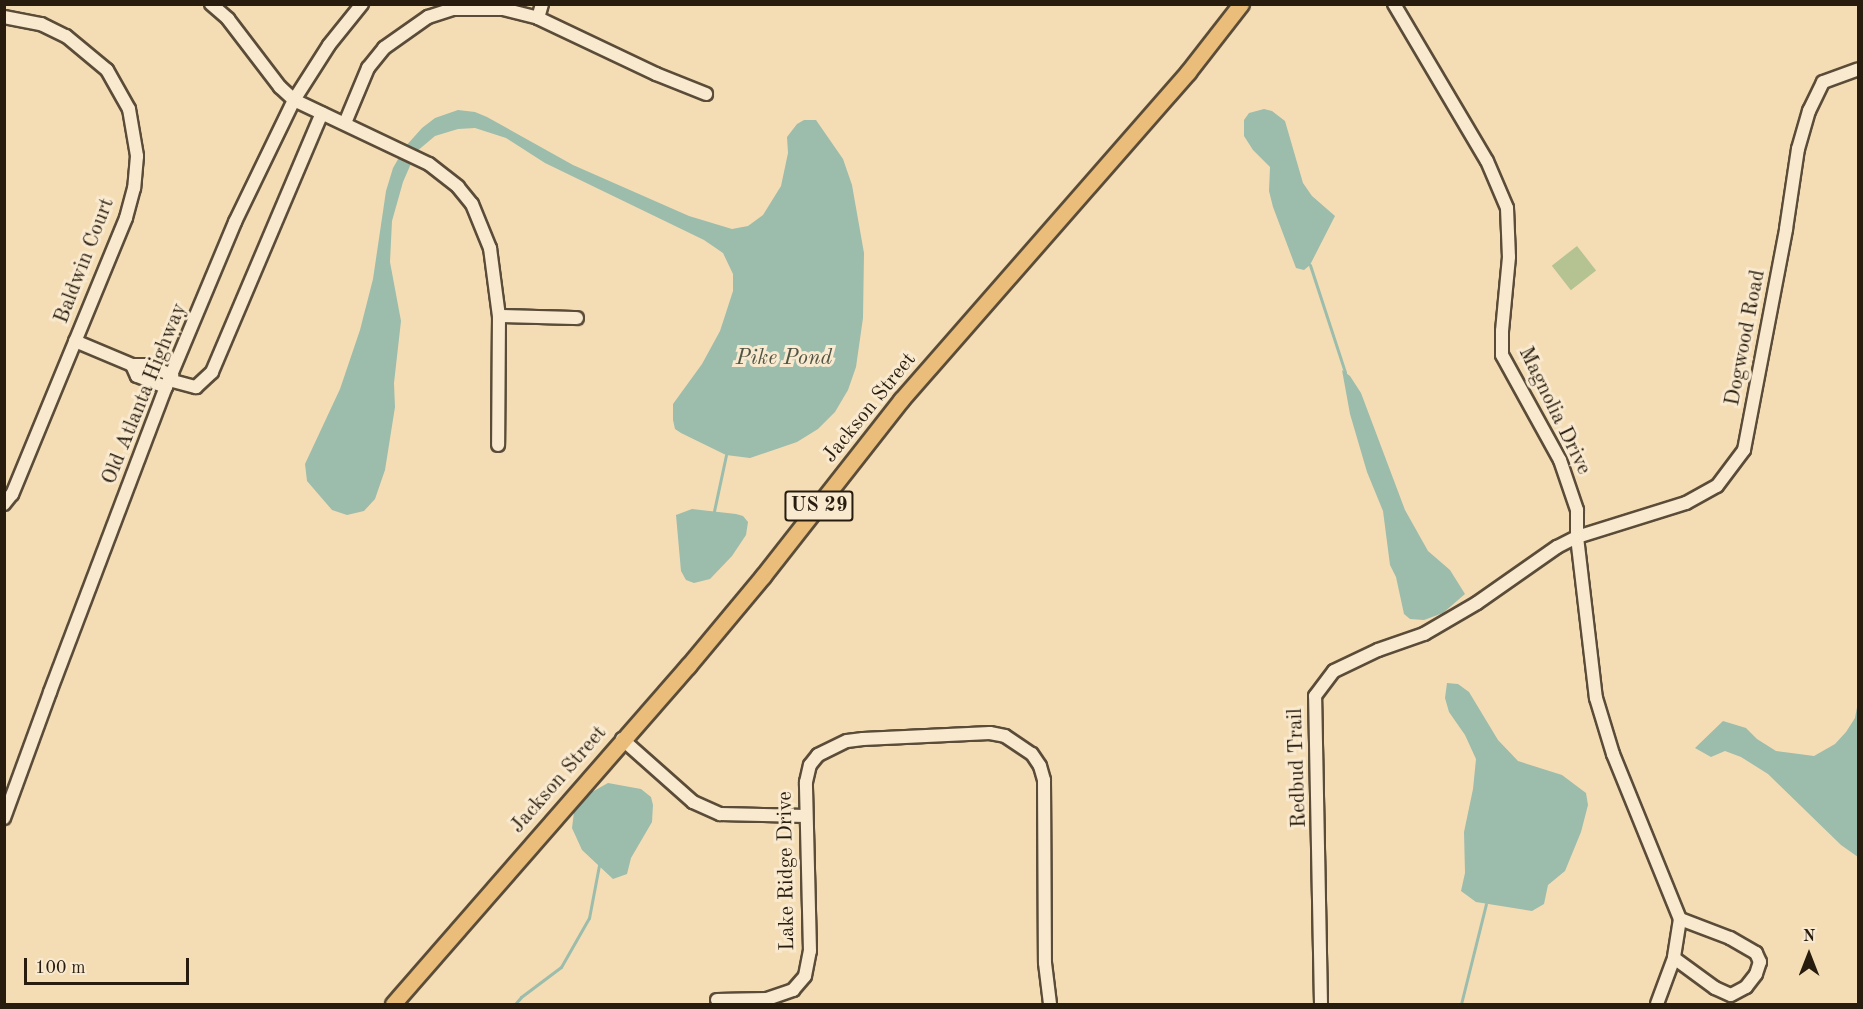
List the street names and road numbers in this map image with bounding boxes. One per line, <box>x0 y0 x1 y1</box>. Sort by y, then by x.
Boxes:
street label: Baldwin Court <box>50 195 120 327</box>
street label: Dogwood Road <box>1720 268 1772 408</box>
street label: Old Atlanta Highway <box>97 300 193 488</box>
street label: Magnolia Drive <box>1512 343 1596 479</box>
street label: Jackson Street <box>818 348 922 468</box>
road number: US 29 <box>783 489 855 523</box>
street label: Redbud Trail <box>1283 708 1313 828</box>
street label: Jackson Street <box>505 721 613 839</box>
street label: Lake Ridge Drive <box>773 791 801 951</box>

